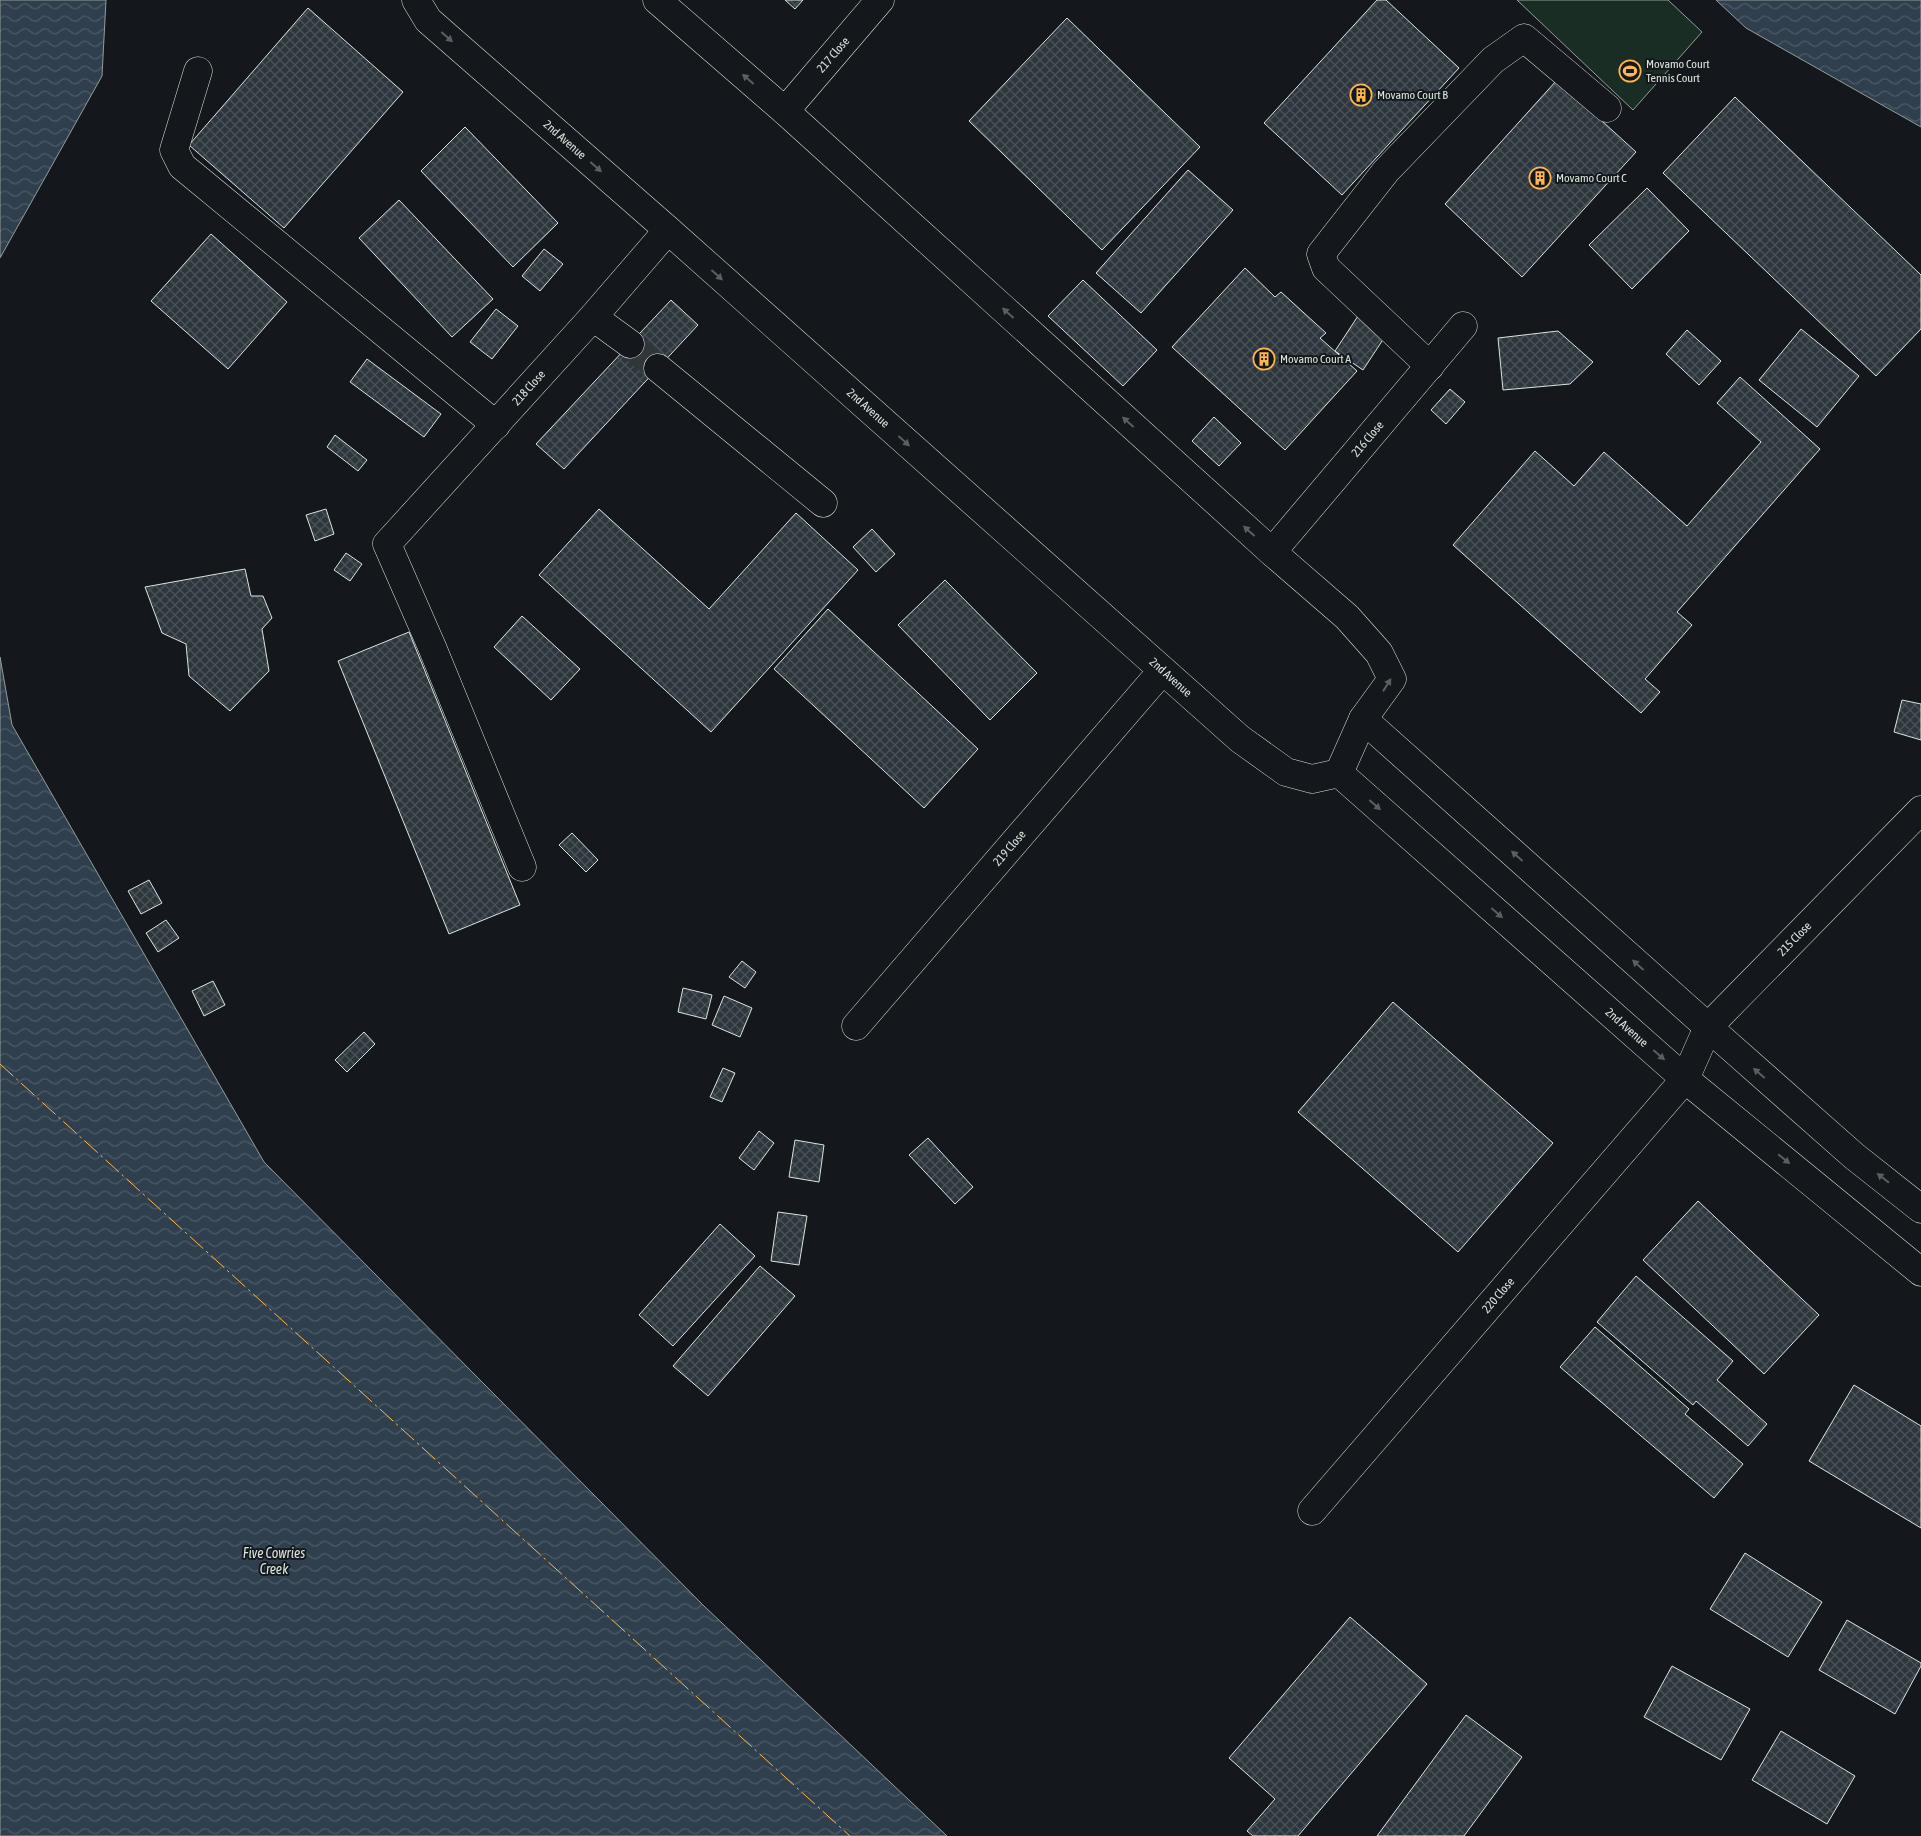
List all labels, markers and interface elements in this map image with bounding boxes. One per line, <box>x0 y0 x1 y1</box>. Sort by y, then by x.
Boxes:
one-way arrow <box>441 31 453 42</box>
street label: 217 Close <box>814 34 852 75</box>
place label: Movamo Court Tennis Court <box>1646 57 1710 85</box>
sports icon: Movamo Court Tennis Court <box>1618 59 1642 83</box>
one-way arrow <box>743 73 755 85</box>
building icon: Movamo Court B <box>1349 83 1373 107</box>
place label: Movamo Court B <box>1377 88 1448 102</box>
street label: 2nd Avenue <box>541 117 589 162</box>
one-way arrow <box>589 161 601 173</box>
building icon: Movamo Court C <box>1528 166 1552 190</box>
place label: Movamo Court C <box>1556 171 1627 185</box>
one-way arrow <box>711 269 724 280</box>
one-way arrow <box>1002 307 1014 319</box>
building icon: Movamo Court A <box>1252 347 1276 371</box>
place label: Movamo Court A <box>1280 352 1351 366</box>
street label: 218 Close <box>509 367 548 408</box>
street label: 2nd Avenue <box>844 385 892 431</box>
one-way arrow <box>1123 416 1135 428</box>
street label: 216 Close <box>1349 418 1387 460</box>
one-way arrow <box>898 435 910 447</box>
one-way arrow <box>1243 525 1255 537</box>
street label: 2nd Avenue <box>1146 655 1195 700</box>
one-way arrow <box>1382 678 1391 692</box>
one-way arrow <box>1369 800 1382 811</box>
street label: 219 Close <box>990 827 1029 869</box>
one-way arrow <box>1510 851 1523 862</box>
one-way arrow <box>1491 907 1503 919</box>
street label: 215 Close <box>1775 919 1814 959</box>
one-way arrow <box>1632 959 1644 971</box>
street label: 2nd Avenue <box>1603 1005 1651 1050</box>
one-way arrow <box>1652 1049 1664 1061</box>
one-way arrow <box>1753 1067 1766 1078</box>
one-way arrow <box>1777 1153 1790 1164</box>
one-way arrow <box>1877 1173 1890 1184</box>
street label: 220 Close <box>1479 1275 1517 1316</box>
water label: Five Cowries Creek <box>243 1545 305 1577</box>

